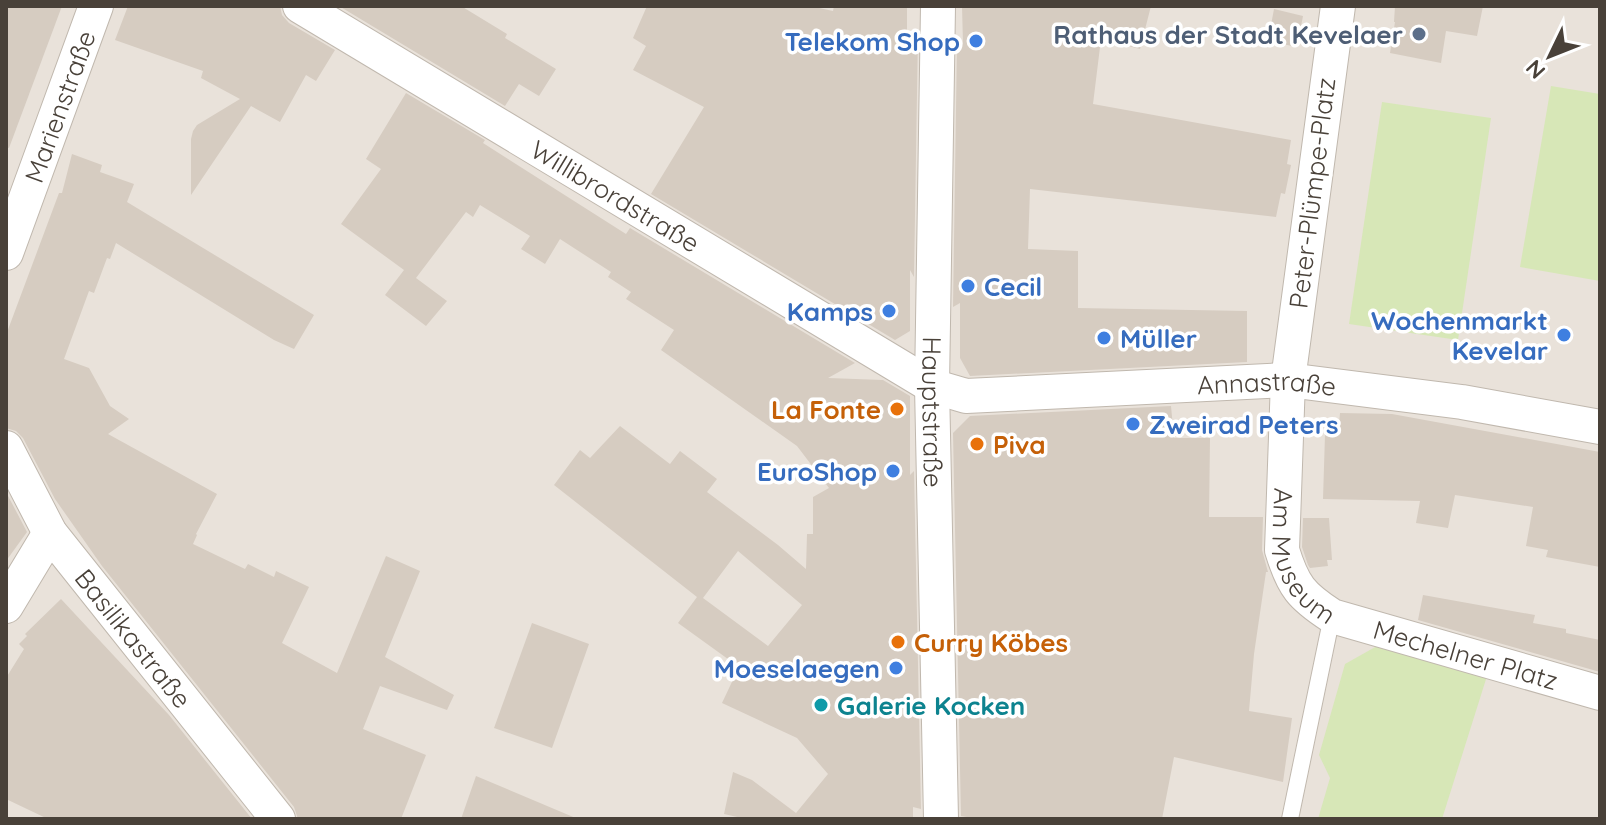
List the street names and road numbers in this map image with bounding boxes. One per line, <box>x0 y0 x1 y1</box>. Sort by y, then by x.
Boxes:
street label: Marienstraße <box>17 26 102 187</box>
street label: Peter-Plümpe-Platz <box>1281 76 1343 310</box>
street label: Willibrordstraße <box>525 132 706 259</box>
street label: Hauptstraße <box>915 336 951 488</box>
street label: Annastraße <box>1196 363 1338 402</box>
street label: Am Museum <box>1265 487 1343 631</box>
street label: Basilikastraße <box>68 562 199 714</box>
street label: Mechelner Platz <box>1370 612 1562 697</box>

